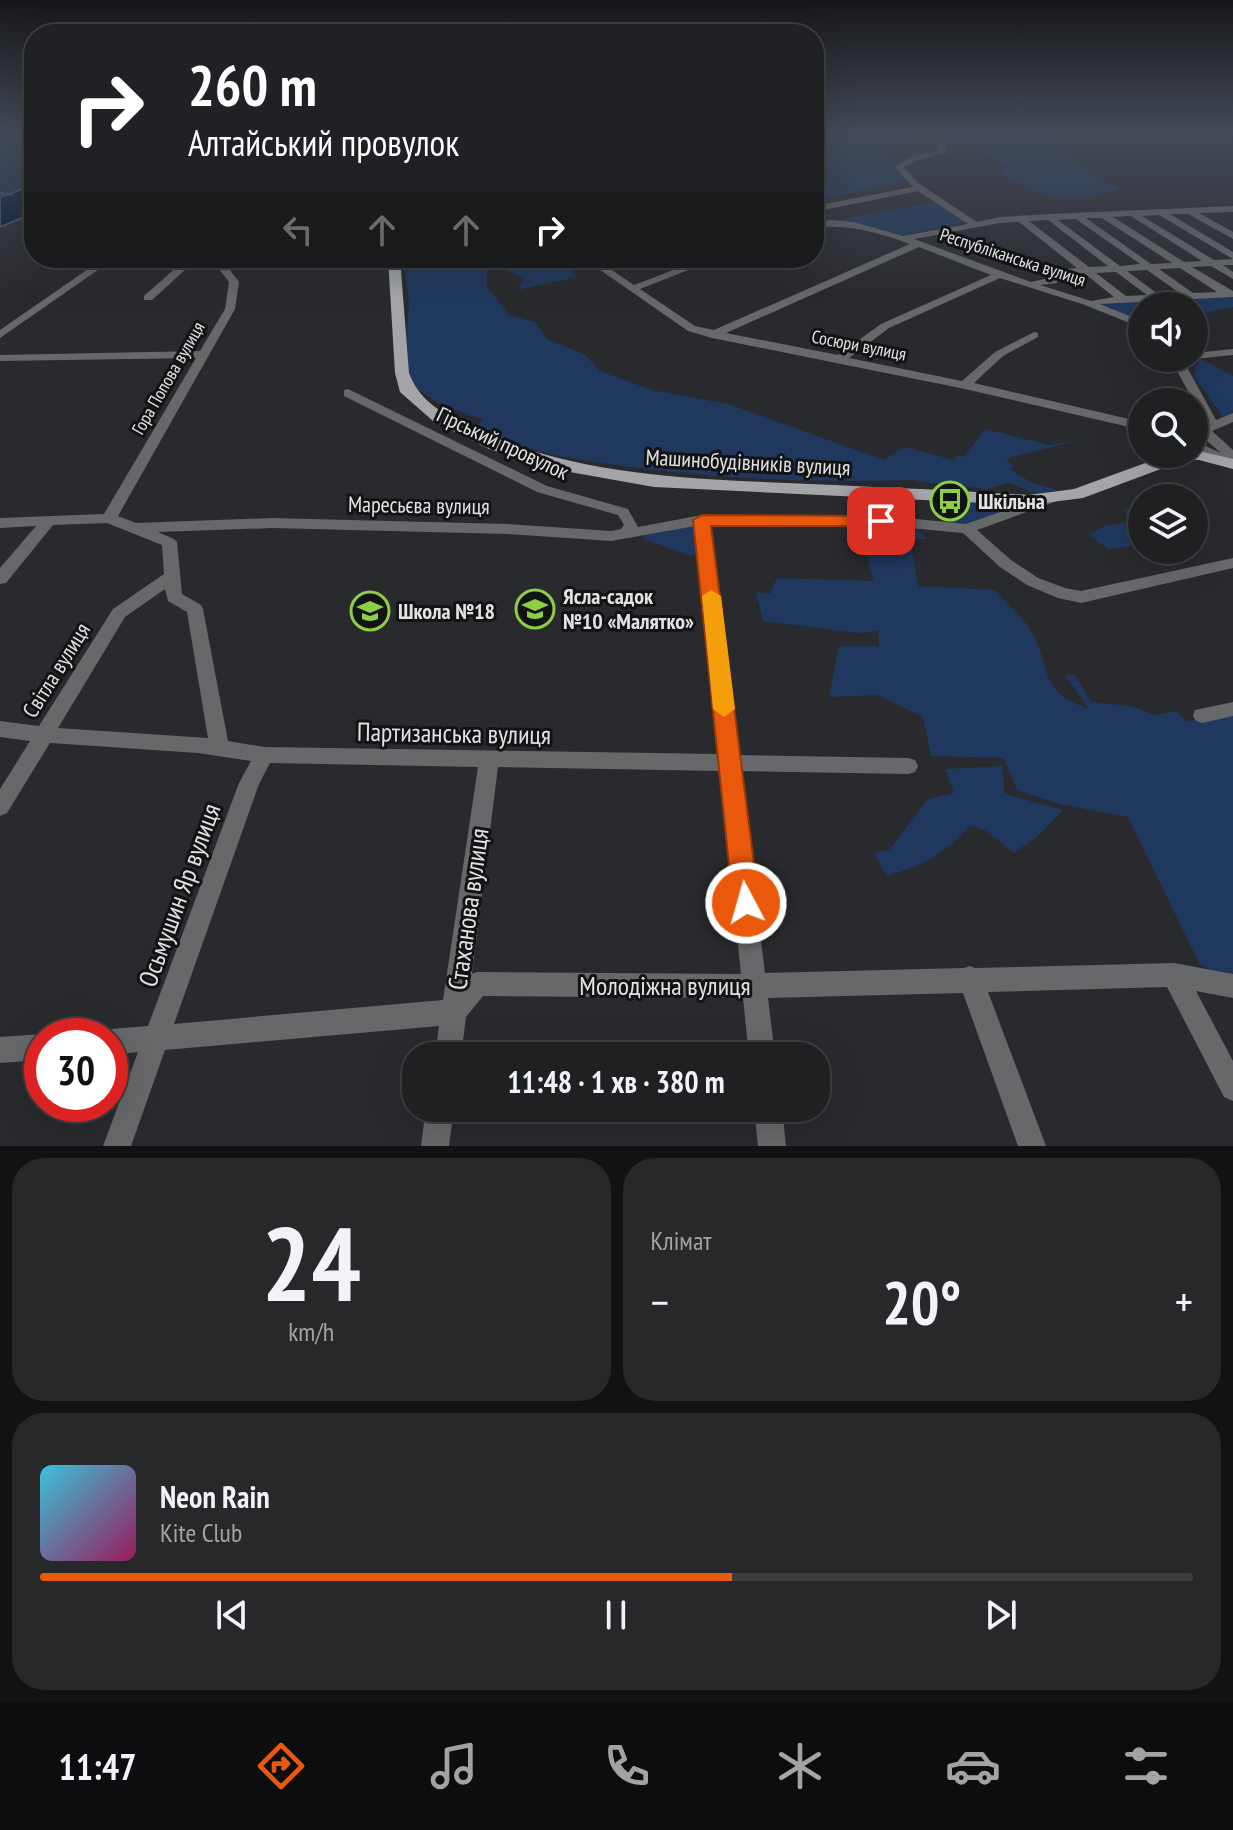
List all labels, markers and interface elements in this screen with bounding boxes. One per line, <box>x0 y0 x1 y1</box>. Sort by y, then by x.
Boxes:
text: 260 m <box>188 49 317 121</box>
icon: right <box>56 56 160 160</box>
text: Алтайський провулок <box>188 119 459 166</box>
icon: left <box>276 208 320 252</box>
icon: ahead <box>360 208 404 252</box>
icon: ahead <box>444 208 488 252</box>
icon: right <box>528 208 572 252</box>
street label: Республіканська вулиця <box>937 223 1089 291</box>
map controls <box>1128 292 1208 564</box>
button: sound <box>1128 292 1208 372</box>
street label: Гора Попова вулиця <box>126 317 210 438</box>
street label: Сосюри вулиця <box>810 325 908 365</box>
button: search <box>1128 388 1208 468</box>
street label: Гірський провулок <box>432 400 574 486</box>
street label: Машинобудівників вулиця <box>645 443 851 481</box>
bus stop icon: Шкільна <box>929 480 971 522</box>
button: layers <box>1128 484 1208 564</box>
pin <box>847 487 915 555</box>
place label: Шкільна <box>978 487 1045 515</box>
street label: Маресьєва вулиця <box>348 490 490 520</box>
icon: arrive <box>859 499 903 543</box>
place label: Ясла-садок №10 «Малятко» <box>563 582 694 635</box>
school or university icon: Ясла-садок №10 «Малятко» <box>514 588 556 630</box>
school or university icon: Школа №18 <box>349 590 391 632</box>
place label: Школа №18 <box>398 597 495 625</box>
street label: Світла вулиця <box>16 617 96 723</box>
street label: Партизанська вулиця <box>357 715 551 751</box>
street label: Осьмушин Яр вулиця <box>131 799 227 991</box>
street label: Стаханова вулиця <box>440 826 496 992</box>
position arrow <box>704 861 788 945</box>
street label: Молодіжна вулиця <box>579 969 751 1002</box>
speed limit sign: 30 <box>24 1018 128 1122</box>
text: 11:48 · 1 хв · 380 m <box>507 1062 725 1101</box>
text: 24 <box>262 1195 361 1330</box>
text: Клімат <box>651 1224 712 1257</box>
text: 20° <box>882 1263 961 1341</box>
text: − <box>651 1273 669 1330</box>
text: + <box>1175 1273 1193 1330</box>
text: km/h <box>288 1315 334 1348</box>
text: Neon Rain <box>160 1477 270 1516</box>
text: Kite Club <box>160 1516 242 1549</box>
icon: previous <box>210 1593 254 1637</box>
icon: pause <box>594 1593 638 1637</box>
icon: next <box>979 1593 1023 1637</box>
icon: directions <box>253 1738 309 1794</box>
icon: music <box>426 1738 482 1794</box>
icon: phone <box>599 1738 655 1794</box>
icon: climate <box>772 1738 828 1794</box>
icon: car <box>945 1738 1001 1794</box>
icon: filters <box>1118 1738 1174 1794</box>
text: 11:47 <box>59 1743 136 1790</box>

